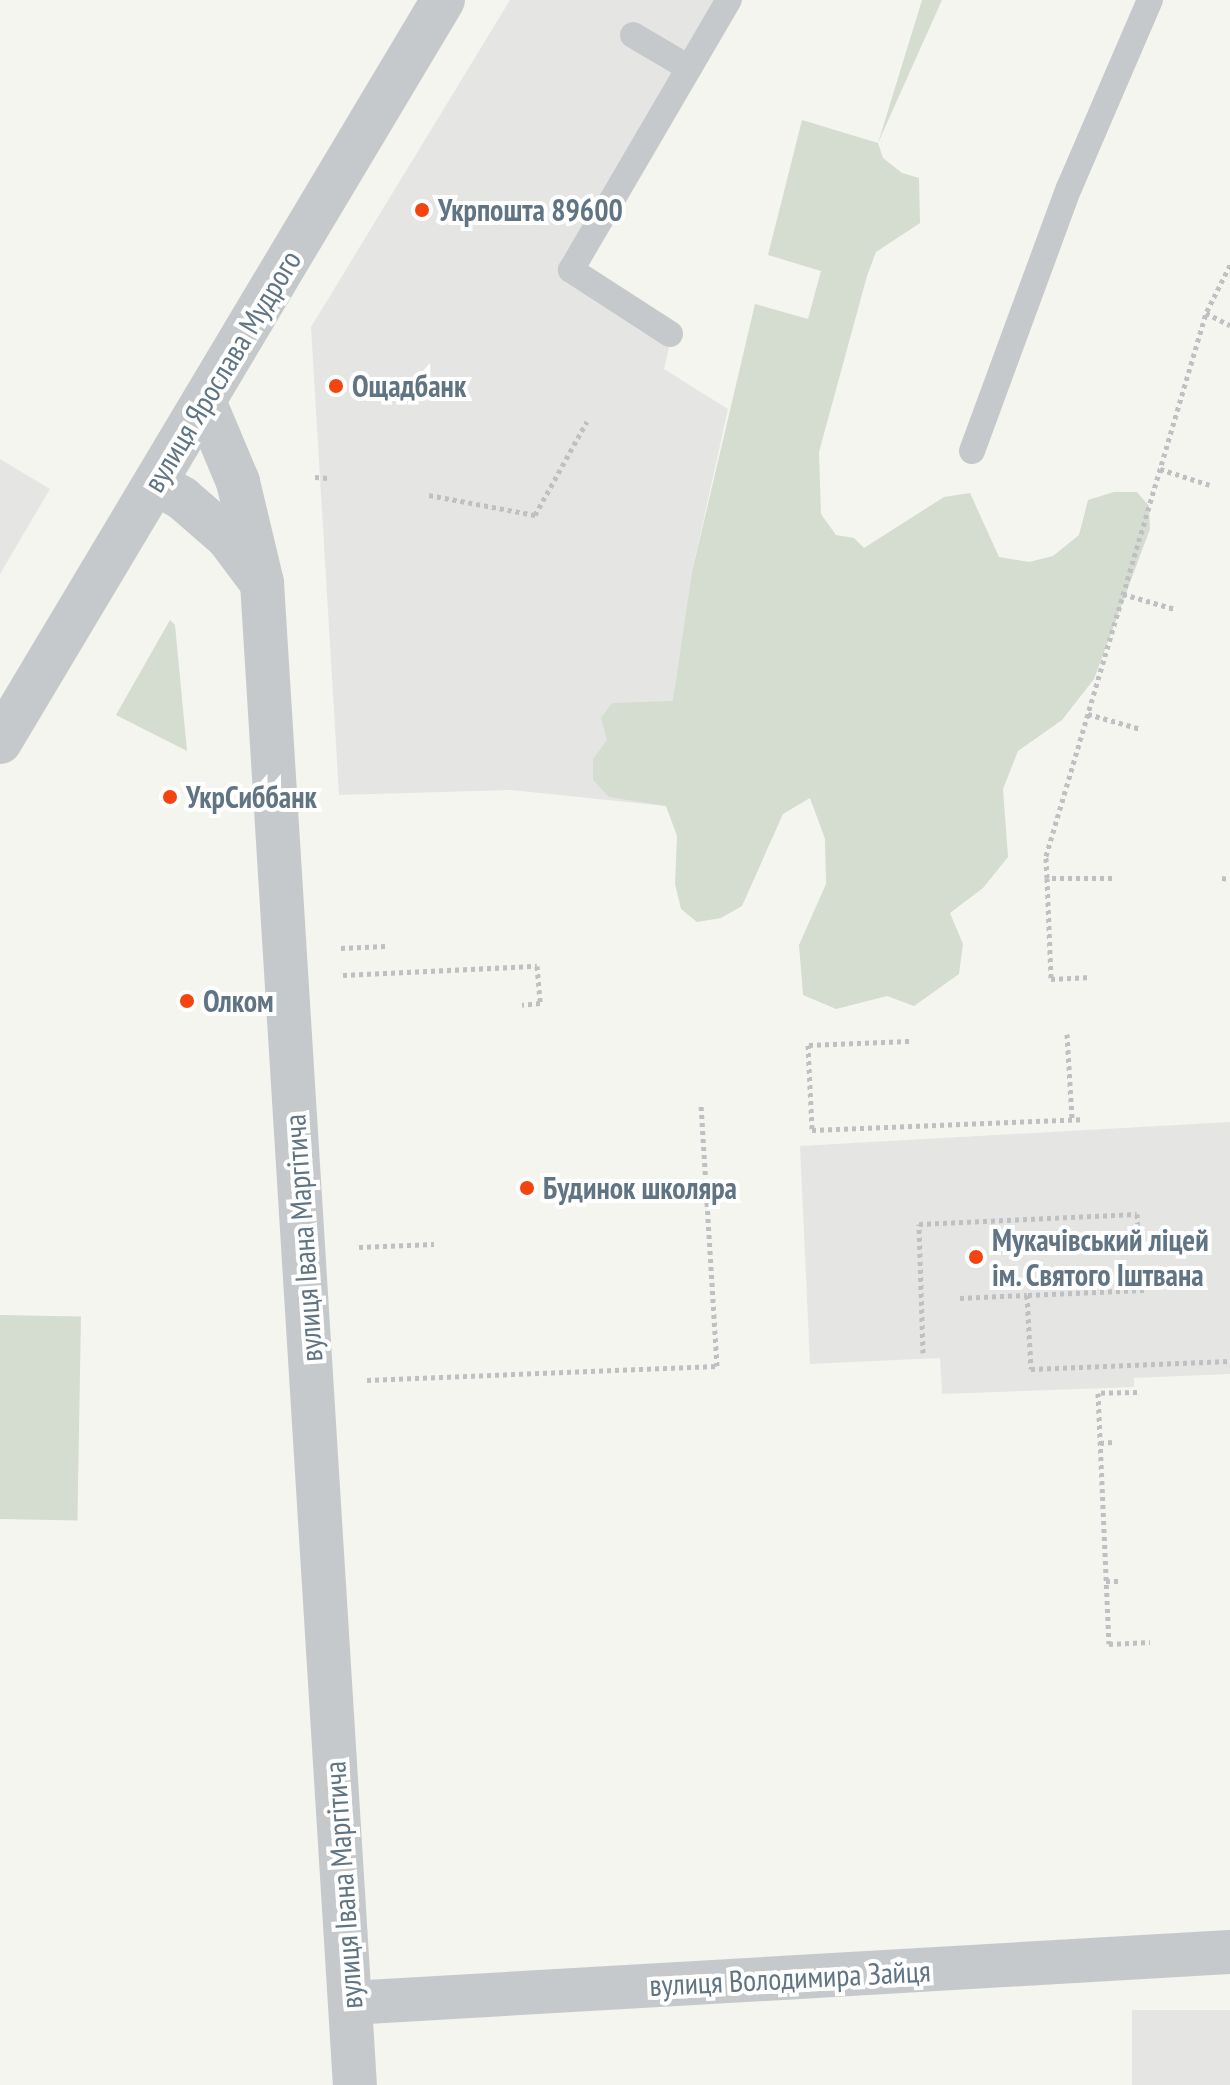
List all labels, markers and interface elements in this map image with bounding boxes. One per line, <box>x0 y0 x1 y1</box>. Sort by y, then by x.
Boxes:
place label: Укрпошта 89600 <box>438 192 623 228</box>
marker: Укрпошта 89600 <box>413 201 431 219</box>
street label: вулиця Ярослава Мудрого <box>136 244 308 498</box>
place label: Ощадбанк <box>352 368 466 404</box>
marker: Ощадбанк <box>327 377 345 395</box>
place label: УкрСиббанк <box>186 779 317 815</box>
marker: УкрСиббанк <box>161 788 179 806</box>
place label: Олком <box>203 983 274 1019</box>
marker: Олком <box>178 992 196 1010</box>
street label: вулиця Івана Маргітича <box>276 1113 330 1363</box>
place label: Будинок школяра <box>543 1170 737 1206</box>
marker: Будинок школяра <box>518 1179 536 1197</box>
place label: Мукачівський ліцей ім. Святого Іштвана <box>992 1222 1209 1292</box>
marker: Мукачівський ліцей ім. Святого Іштвана <box>967 1248 985 1266</box>
street label: вулиця Івана Маргітича <box>316 1760 370 2010</box>
street label: вулиця Володимира Зайця <box>649 1953 931 2003</box>

